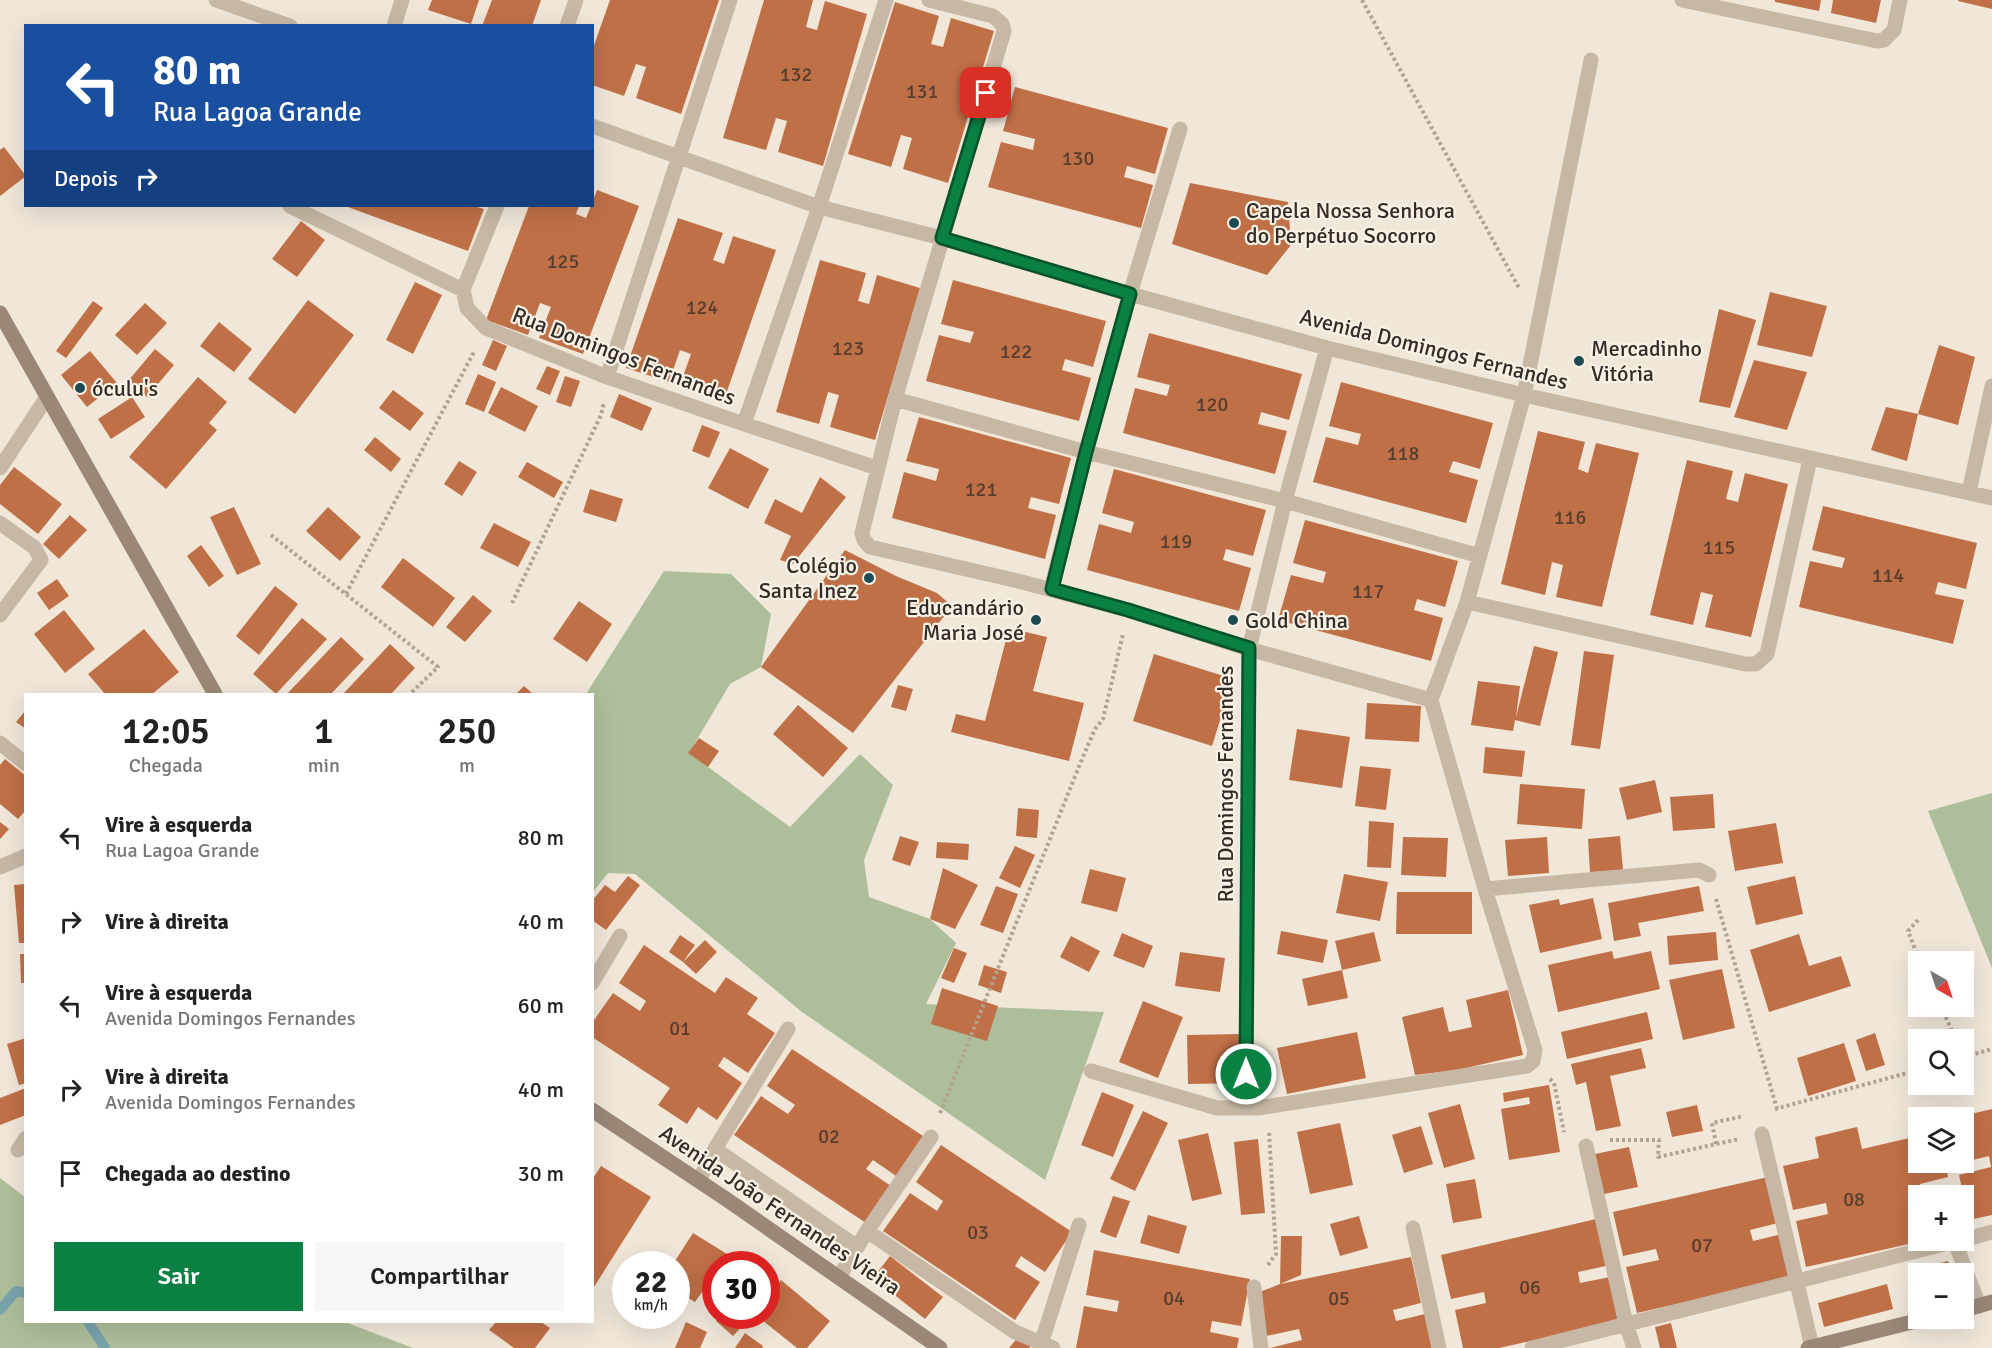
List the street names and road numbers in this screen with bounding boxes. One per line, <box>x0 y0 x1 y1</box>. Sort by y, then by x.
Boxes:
street label: Rua Domingos Fernandes <box>509 301 739 411</box>
street label: Avenida Domingos Fernandes <box>1297 303 1571 395</box>
street label: Rua Domingos Fernandes <box>1212 666 1239 902</box>
street label: Avenida João Fernandes Vieira <box>654 1119 906 1301</box>

